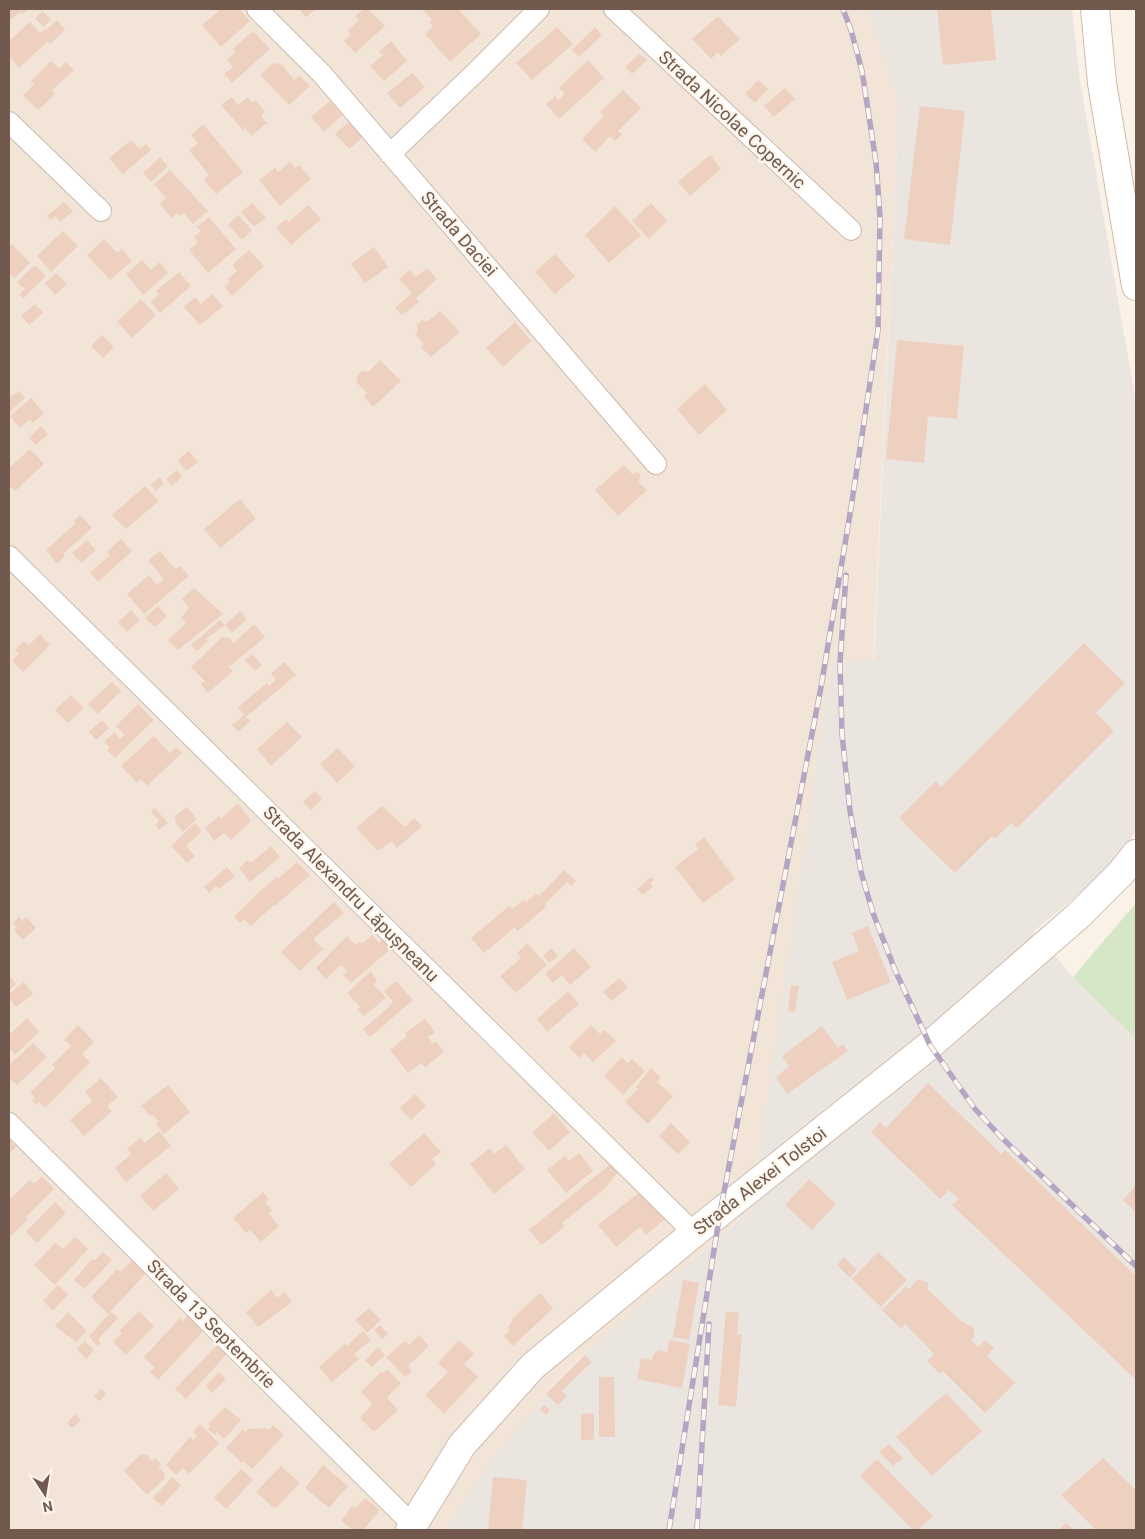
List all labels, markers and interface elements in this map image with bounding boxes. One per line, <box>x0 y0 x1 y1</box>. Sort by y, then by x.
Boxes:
street label: Strada Nicolae Copernic <box>655 46 810 193</box>
street label: Strada Daciei <box>417 187 502 281</box>
street label: Strada Alexandru Lăpușneanu <box>259 802 443 986</box>
street label: Strada Alexei Tolstoi <box>689 1122 830 1239</box>
street label: Strada 13 Septembrie <box>143 1255 280 1392</box>
north arrow <box>20 1469 70 1519</box>
text: N <box>41 1498 54 1516</box>

